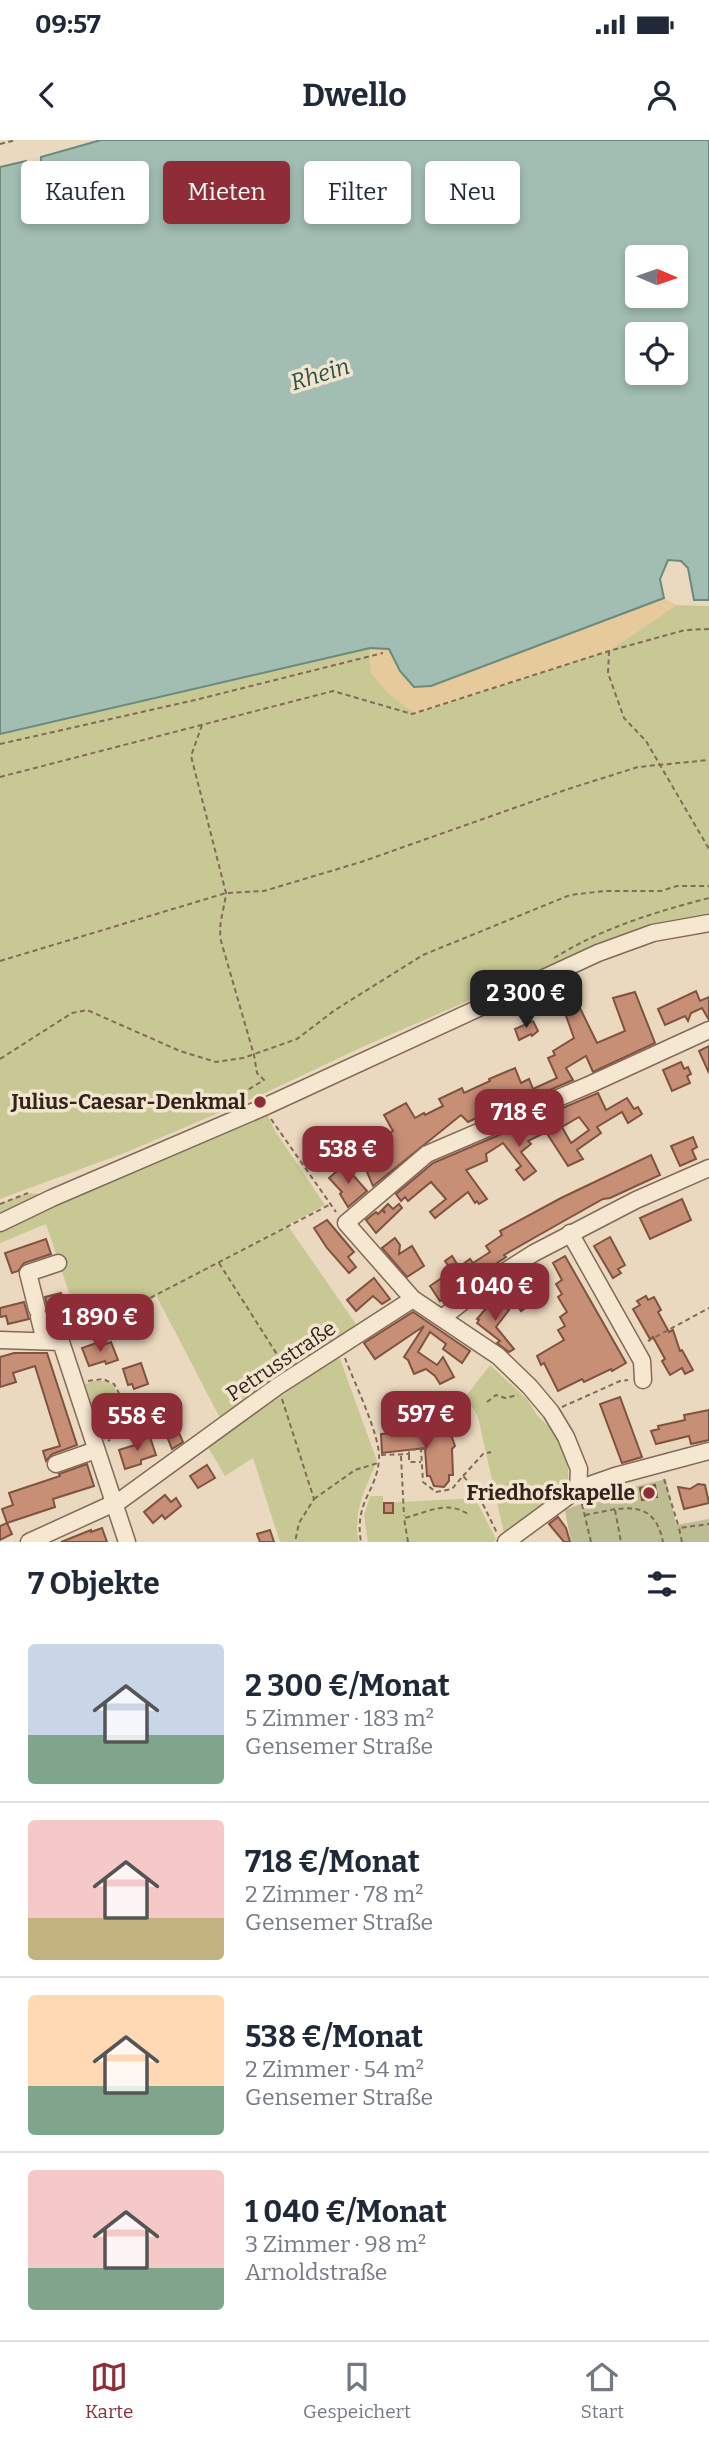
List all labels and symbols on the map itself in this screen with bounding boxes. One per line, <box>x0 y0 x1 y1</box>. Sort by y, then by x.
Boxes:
north arrow <box>625 245 688 308</box>
water label: Rhein <box>287 352 353 396</box>
pin: 2 300 € <box>461 970 591 1030</box>
place label: Julius-Caesar-Denkmal <box>11 1089 246 1115</box>
pin: 718 € <box>470 1090 568 1149</box>
marker: Julius-Caesar-Denkmal <box>252 1094 268 1110</box>
pin: 538 € <box>299 1126 397 1186</box>
pin: 1 040 € <box>430 1264 560 1323</box>
pin: 1 890 € <box>35 1294 165 1354</box>
street label: Petrusstraße <box>221 1315 341 1407</box>
pin: 597 € <box>377 1392 475 1451</box>
pin: 558 € <box>88 1394 186 1453</box>
place label: Friedhofskapelle <box>467 1480 635 1506</box>
marker: Friedhofskapelle <box>641 1485 657 1501</box>

